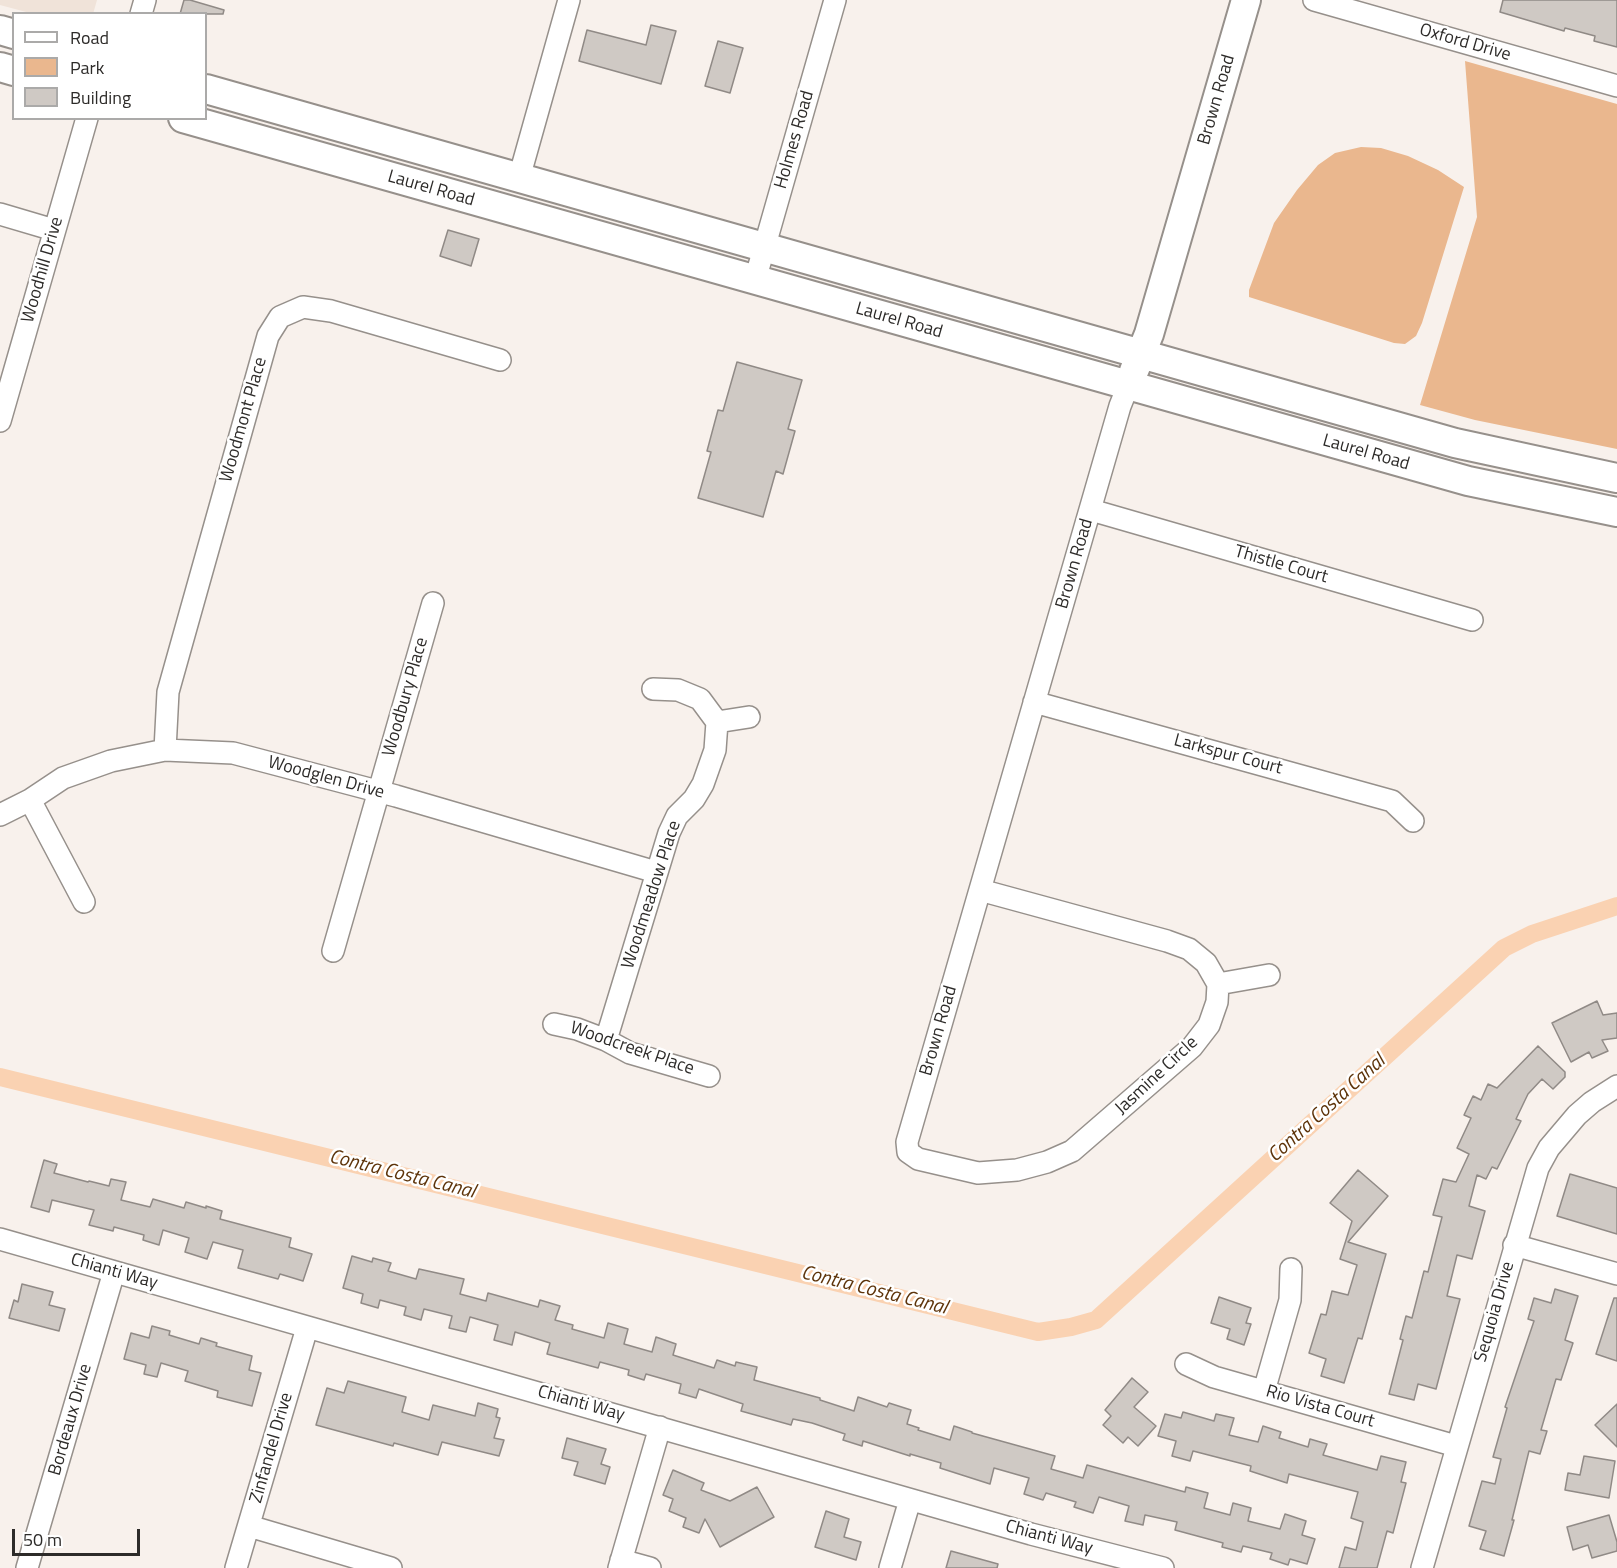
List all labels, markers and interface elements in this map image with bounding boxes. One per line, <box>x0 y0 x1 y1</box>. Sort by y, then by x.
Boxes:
legend <box>12 12 207 120</box>
street label: Oxford Drive <box>1417 20 1513 66</box>
text: Road <box>70 24 109 51</box>
street label: Brown Road <box>1194 52 1240 148</box>
text: Park <box>70 54 104 81</box>
text: Building <box>70 84 131 111</box>
street label: Holmes Road <box>771 88 819 192</box>
street label: Laurel Road <box>385 166 477 212</box>
street label: Woodhill Drive <box>18 214 68 326</box>
street label: Laurel Road <box>853 298 945 344</box>
street label: Woodmont Place <box>216 355 272 485</box>
street label: Laurel Road <box>1320 430 1412 476</box>
street label: Brown Road <box>1052 516 1098 612</box>
street label: Thistle Court <box>1232 541 1330 589</box>
street label: Woodbury Place <box>379 635 433 759</box>
street label: Larkspur Court <box>1171 730 1285 780</box>
street label: Woodglen Drive <box>265 752 387 804</box>
street label: Woodmeadow Place <box>618 818 686 972</box>
street label: Brown Road <box>916 983 962 1079</box>
street label: Woodcreek Place <box>567 1018 697 1080</box>
street label: Jasmine Circle <box>1111 1032 1203 1120</box>
water label: Contra Costa Canal <box>1263 1050 1391 1168</box>
water label: Contra Costa Canal <box>326 1145 478 1205</box>
street label: Chianti Way <box>68 1249 160 1295</box>
street label: Sequoia Drive <box>1470 1259 1520 1365</box>
water label: Contra Costa Canal <box>798 1261 950 1321</box>
street label: Bordeaux Drive <box>45 1362 97 1478</box>
street label: Chianti Way <box>535 1381 627 1427</box>
street label: Rio Vista Court <box>1263 1381 1377 1433</box>
street label: Zinfandel Drive <box>246 1390 298 1506</box>
street label: Chianti Way <box>1003 1516 1095 1560</box>
scale bar <box>15 1517 142 1555</box>
text: 50 m <box>23 1526 62 1553</box>

